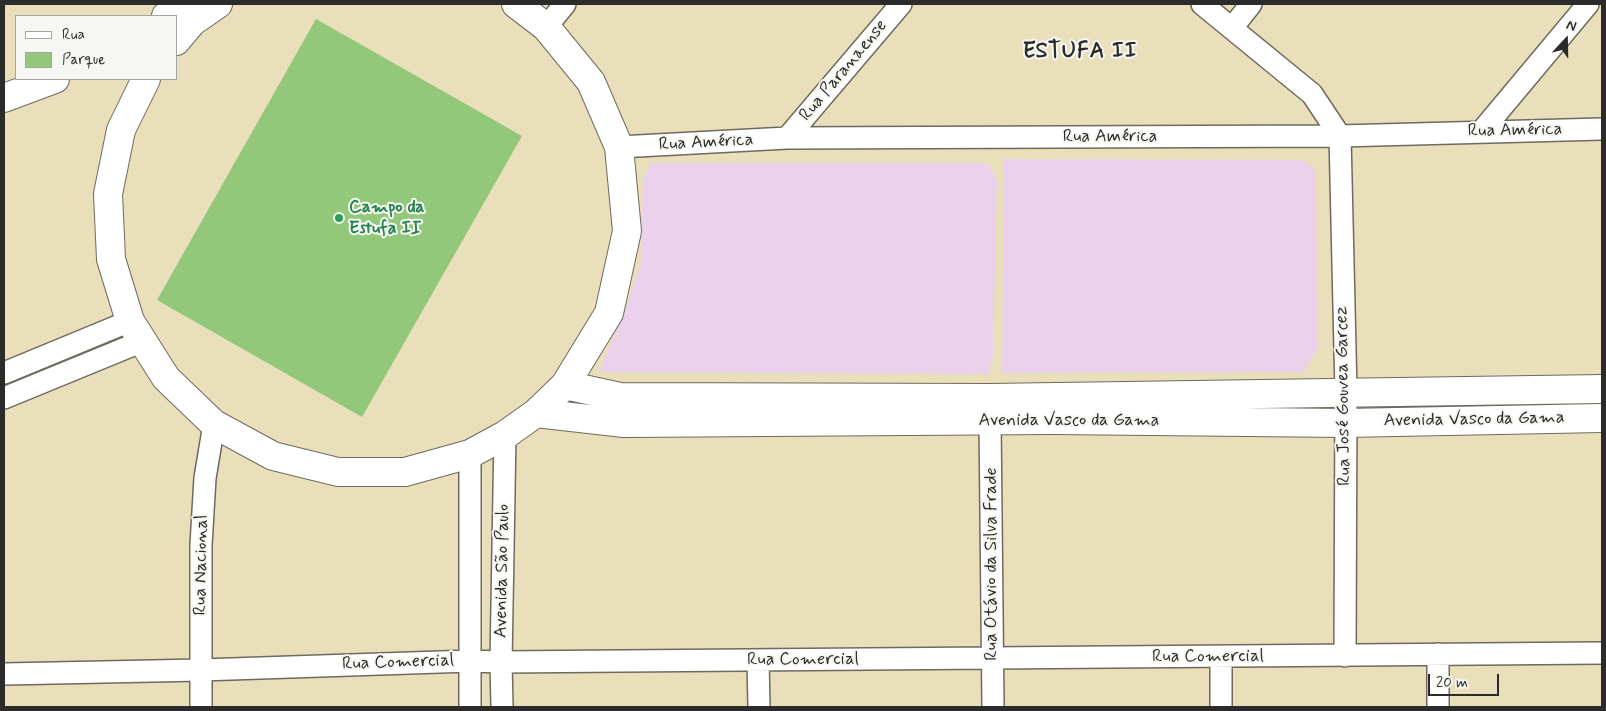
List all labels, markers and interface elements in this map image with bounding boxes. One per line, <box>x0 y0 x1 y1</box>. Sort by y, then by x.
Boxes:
legend <box>15 15 178 80</box>
north arrow <box>1541 15 1591 65</box>
street label: Rua Paranaense <box>795 16 893 126</box>
text: N <box>1564 16 1579 36</box>
text: Rua <box>62 25 85 45</box>
district label: ESTUFA II <box>1020 39 1140 65</box>
text: Parque <box>62 50 105 70</box>
street label: Rua América <box>1468 119 1562 143</box>
street label: Rua América <box>1063 126 1157 148</box>
street label: Rua América <box>658 130 754 156</box>
place label: Campo da Estufa II <box>349 197 424 240</box>
marker: Campo da Estufa II <box>333 212 345 224</box>
street label: Rua José Gouvea Garcez <box>1332 306 1356 486</box>
street label: Avenida Vasco da Gama <box>1383 408 1565 432</box>
street label: Avenida Vasco da Gama <box>979 410 1159 432</box>
street label: Rua Otávio da Silva Frade <box>981 467 1003 661</box>
street label: Avenida São Paulo <box>491 504 515 638</box>
street label: Rua Nacional <box>190 514 214 616</box>
street label: Rua Comercial <box>1152 646 1264 668</box>
street label: Rua Comercial <box>747 649 859 671</box>
street label: Rua Comercial <box>342 650 454 676</box>
scale bar <box>1431 664 1502 696</box>
text: 20 m <box>1436 673 1468 693</box>

